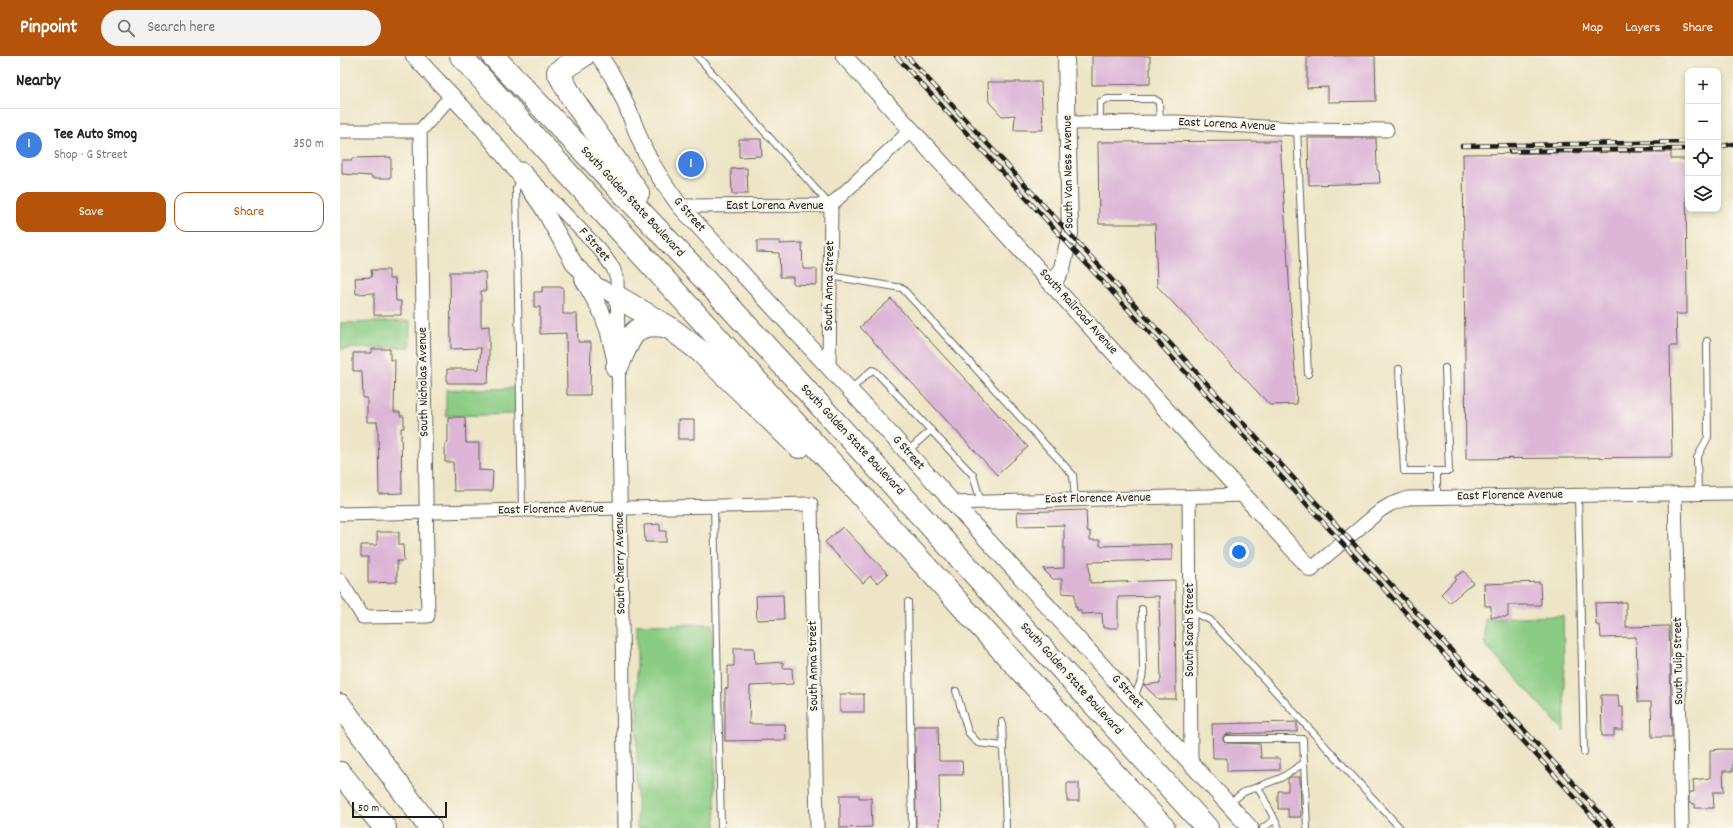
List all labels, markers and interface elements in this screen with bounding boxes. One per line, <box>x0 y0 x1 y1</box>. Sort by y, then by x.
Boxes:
search box <box>101 10 381 46</box>
text: Pinpoint <box>20 15 77 42</box>
icon: search <box>115 17 137 39</box>
text: Search here <box>147 17 215 39</box>
text: Map <box>1582 18 1603 38</box>
text: Layers <box>1625 18 1660 38</box>
text: Share <box>1682 18 1713 38</box>
map controls <box>1685 68 1721 212</box>
button: + <box>1685 68 1721 104</box>
text: Nearby <box>16 70 60 94</box>
button: − <box>1685 104 1721 140</box>
street label: East Lorena Avenue <box>1178 113 1276 137</box>
street label: South Van Ness Avenue <box>1059 115 1079 229</box>
text: Tee Auto Smog <box>54 124 137 146</box>
text: 1 <box>28 135 30 154</box>
text: 350 m <box>293 135 324 154</box>
button: locate <box>1685 140 1721 176</box>
street label: South Golden State Boulevard <box>575 142 689 262</box>
text: Shop · G Street <box>54 146 128 165</box>
pin: 1 <box>678 149 704 179</box>
button: layers <box>1685 176 1721 212</box>
button: Save <box>16 192 166 232</box>
button: Share <box>174 192 324 232</box>
street label: G Street <box>668 193 710 237</box>
street label: East Lorena Avenue <box>726 197 824 216</box>
street label: F Street <box>574 224 615 267</box>
street label: South Anna Street <box>820 240 840 331</box>
street label: South Railroad Avenue <box>1034 265 1122 359</box>
street label: South Nicholas Avenue <box>414 327 434 437</box>
street label: South Golden State Boulevard <box>795 380 909 500</box>
street label: G Street <box>887 431 929 475</box>
street label: East Florence Avenue <box>1457 486 1563 506</box>
street label: East Florence Avenue <box>1045 489 1151 509</box>
street label: East Florence Avenue <box>498 500 604 520</box>
street label: South Cherry Avenue <box>611 511 631 614</box>
your location <box>1229 542 1249 562</box>
street label: South Sarah Street <box>1181 583 1200 677</box>
street label: South Tulip Street <box>1669 617 1689 705</box>
street label: South Golden State Boulevard <box>1015 618 1127 740</box>
street label: South Anna Street <box>804 620 824 711</box>
street label: G Street <box>1106 670 1148 714</box>
scale bar <box>352 800 447 819</box>
text: 50 m <box>358 801 379 817</box>

